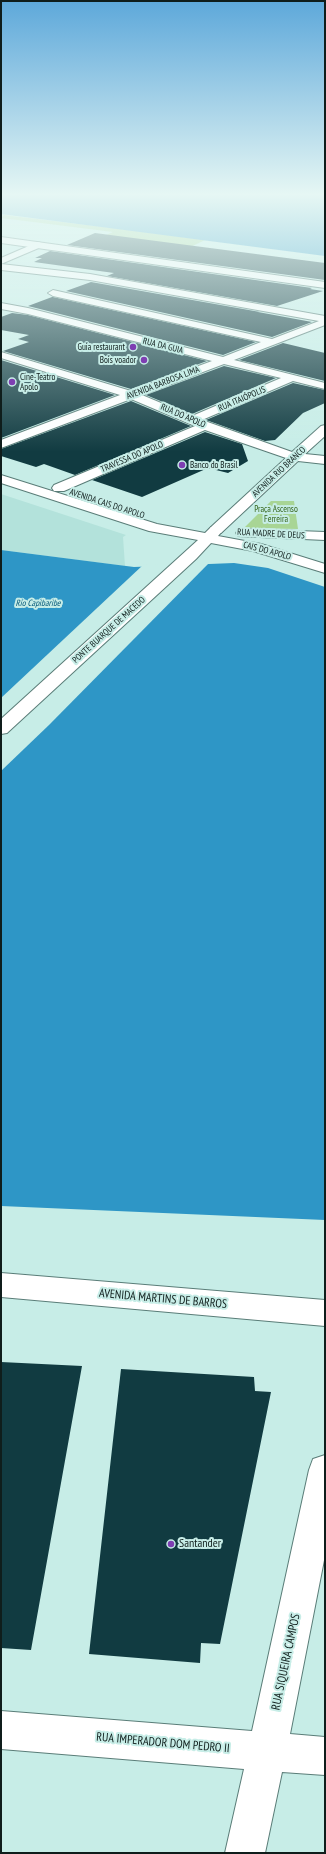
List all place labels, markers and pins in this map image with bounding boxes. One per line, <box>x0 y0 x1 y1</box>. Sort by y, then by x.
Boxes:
place label: Guia restaurant <box>78 342 125 352</box>
marker: Guia restaurant <box>128 342 138 352</box>
place label: Bois voador <box>100 355 136 365</box>
marker: Bois voador <box>139 355 149 365</box>
place label: Cine-Teatro Apolo <box>20 372 55 393</box>
marker: Cine-Teatro Apolo <box>7 377 17 387</box>
marker: Banco do Brasil <box>177 460 187 470</box>
place label: Banco do Brasil <box>190 460 238 470</box>
place label: Santander <box>179 1537 221 1551</box>
marker: Santander <box>166 1539 176 1549</box>

